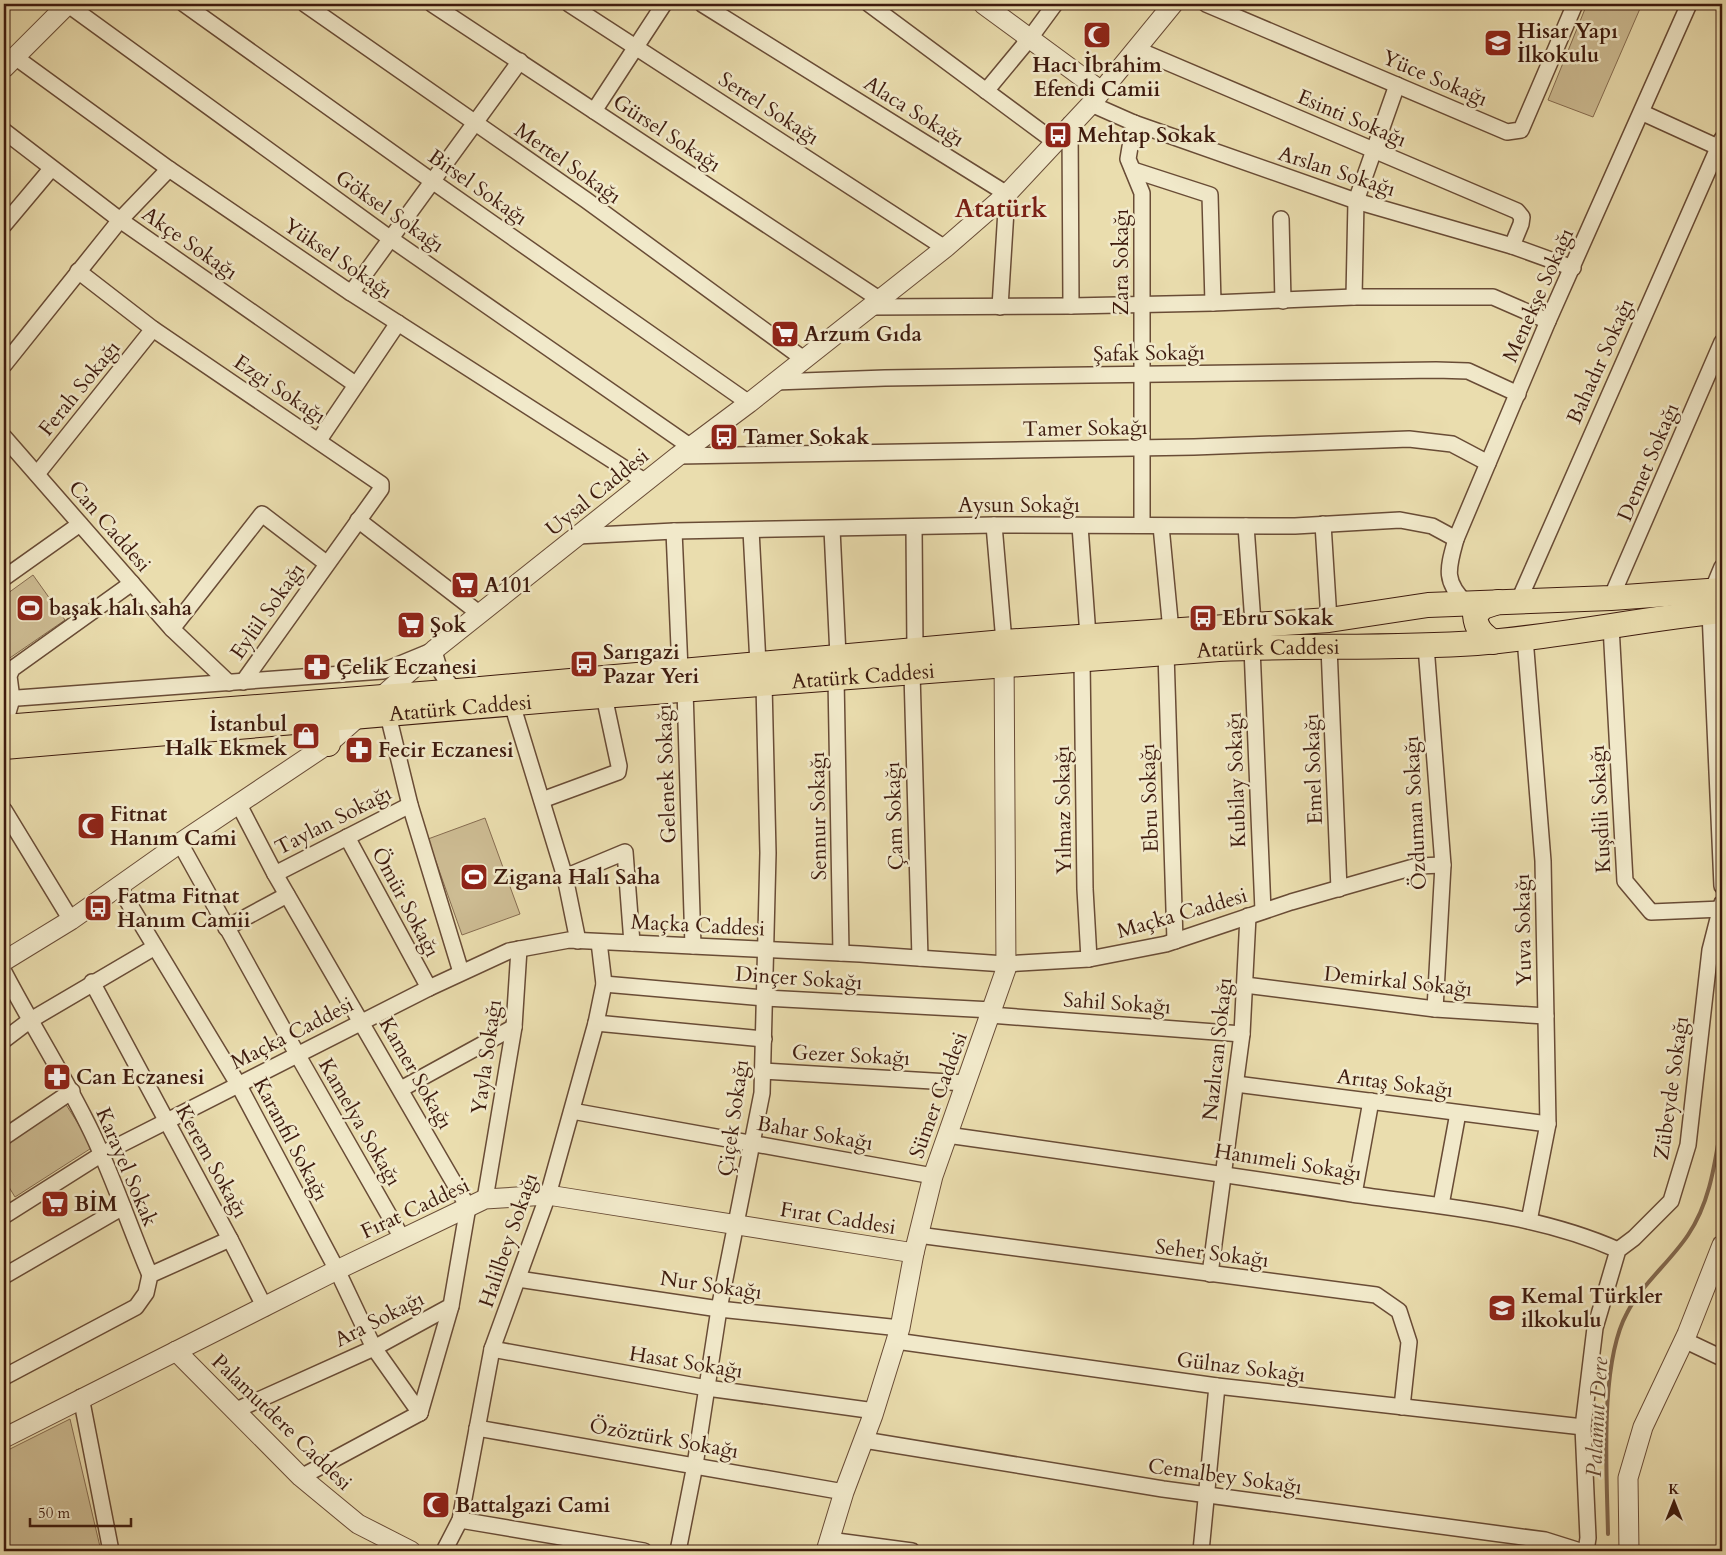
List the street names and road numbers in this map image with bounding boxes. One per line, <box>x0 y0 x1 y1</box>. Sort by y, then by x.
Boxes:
street label: Yüce Sokağı <box>1378 43 1492 114</box>
street label: Sertel Sokağı <box>713 65 825 152</box>
street label: Alaca Sokağı <box>858 69 970 154</box>
street label: Esinti Sokağı <box>1293 82 1411 154</box>
street label: Gürsel Sokağı <box>607 88 726 179</box>
street label: Mertel Sokağı <box>509 116 627 211</box>
street label: Arslan Sokağı <box>1275 139 1399 204</box>
street label: Birsel Sokağı <box>422 142 533 232</box>
street label: Göksel Sokağı <box>330 163 450 260</box>
street label: Akçe Sokağı <box>136 200 243 287</box>
street label: Zara Sokağı <box>1107 209 1136 315</box>
street label: Yüksel Sokağı <box>277 211 398 306</box>
street label: Menekşe Sokağı <box>1496 223 1581 367</box>
street label: Bahadır Sokağı <box>1560 294 1641 428</box>
street label: Ferah Sokağı <box>32 334 127 442</box>
street label: Şafak Sokağı <box>1093 338 1205 369</box>
street label: Ezgi Sokağı <box>228 348 332 431</box>
street label: Demet Sokağı <box>1610 398 1686 526</box>
street label: Tamer Sokağı <box>1022 413 1148 444</box>
street label: Uysal Caddesi <box>540 442 655 543</box>
street label: Can Caddesi <box>62 474 158 578</box>
street label: Aysun Sokağı <box>958 491 1080 520</box>
street label: Eylül Sokağı <box>223 557 311 665</box>
street label: Atatürk Caddesi <box>1195 633 1340 666</box>
street label: Atatürk Caddesi <box>791 657 936 696</box>
street label: Atatürk Caddesi <box>388 688 533 729</box>
street label: Gelenek Sokağı <box>650 704 683 844</box>
street label: Kubilay Sokağı <box>1220 712 1253 848</box>
street label: Emel Sokağı <box>1297 713 1330 825</box>
street label: Özduman Sokağı <box>1397 735 1434 891</box>
street label: Ebru Sokağı <box>1133 743 1166 853</box>
street label: Kuşdili Sokağı <box>1583 744 1618 874</box>
street label: Yılmaz Sokağı <box>1048 745 1079 875</box>
street label: Sennur Sokağı <box>803 751 834 881</box>
street label: Çam Sokağı <box>878 761 911 871</box>
street label: Taylan Sokağı <box>270 779 397 862</box>
street label: Ömür Sokağı <box>364 842 447 962</box>
street label: Yuva Sokağı <box>1508 873 1539 986</box>
street label: Maçka Caddesi <box>1114 881 1251 946</box>
street label: Maçka Caddesi <box>630 908 766 943</box>
street label: Demirkal Sokağı <box>1322 959 1474 1004</box>
street label: Dinçer Sokağı <box>735 960 864 997</box>
street label: Nazlıcan Sokağı <box>1196 976 1239 1122</box>
street label: Sahil Sokağı <box>1062 985 1172 1022</box>
street label: Maçka Caddesi <box>226 990 359 1077</box>
street label: Yayla Sokağı <box>464 998 509 1116</box>
street label: Kamer Sokağı <box>372 1012 459 1135</box>
street label: Zübeyde Sokağı <box>1647 1014 1696 1162</box>
street label: Sümer Caddesi <box>902 1028 975 1162</box>
street label: Gezer Sokağı <box>791 1038 911 1073</box>
street label: Kamelya Sokağı <box>311 1053 408 1192</box>
street label: Çiçek Sokağı <box>711 1058 756 1178</box>
street label: Arıtaş Sokağı <box>1335 1062 1455 1105</box>
street label: Karanfil Sokağı <box>246 1072 335 1206</box>
street label: Kerem Sokağı <box>168 1099 255 1223</box>
street label: Karayel Sokak <box>88 1103 165 1232</box>
street label: Bahar Sokağı <box>755 1109 875 1158</box>
street label: Hanımeli Sokağı <box>1212 1137 1364 1188</box>
street label: Halilbey Sokağı <box>472 1169 545 1311</box>
street label: Fırat Caddesi <box>356 1171 474 1246</box>
street label: Fırat Caddesi <box>778 1195 898 1242</box>
street label: Seher Sokağı <box>1153 1232 1271 1275</box>
street label: Nur Sokağı <box>658 1264 764 1307</box>
street label: Ara Sokağı <box>329 1284 429 1354</box>
street label: Hasat Sokağı <box>627 1339 745 1386</box>
street label: Gülnaz Sokağı <box>1175 1345 1307 1390</box>
street label: Palamutdere Caddesi <box>205 1348 358 1497</box>
street label: Özöztürk Sokağı <box>587 1411 741 1466</box>
street label: Cemalbey Sokağı <box>1146 1451 1304 1502</box>

